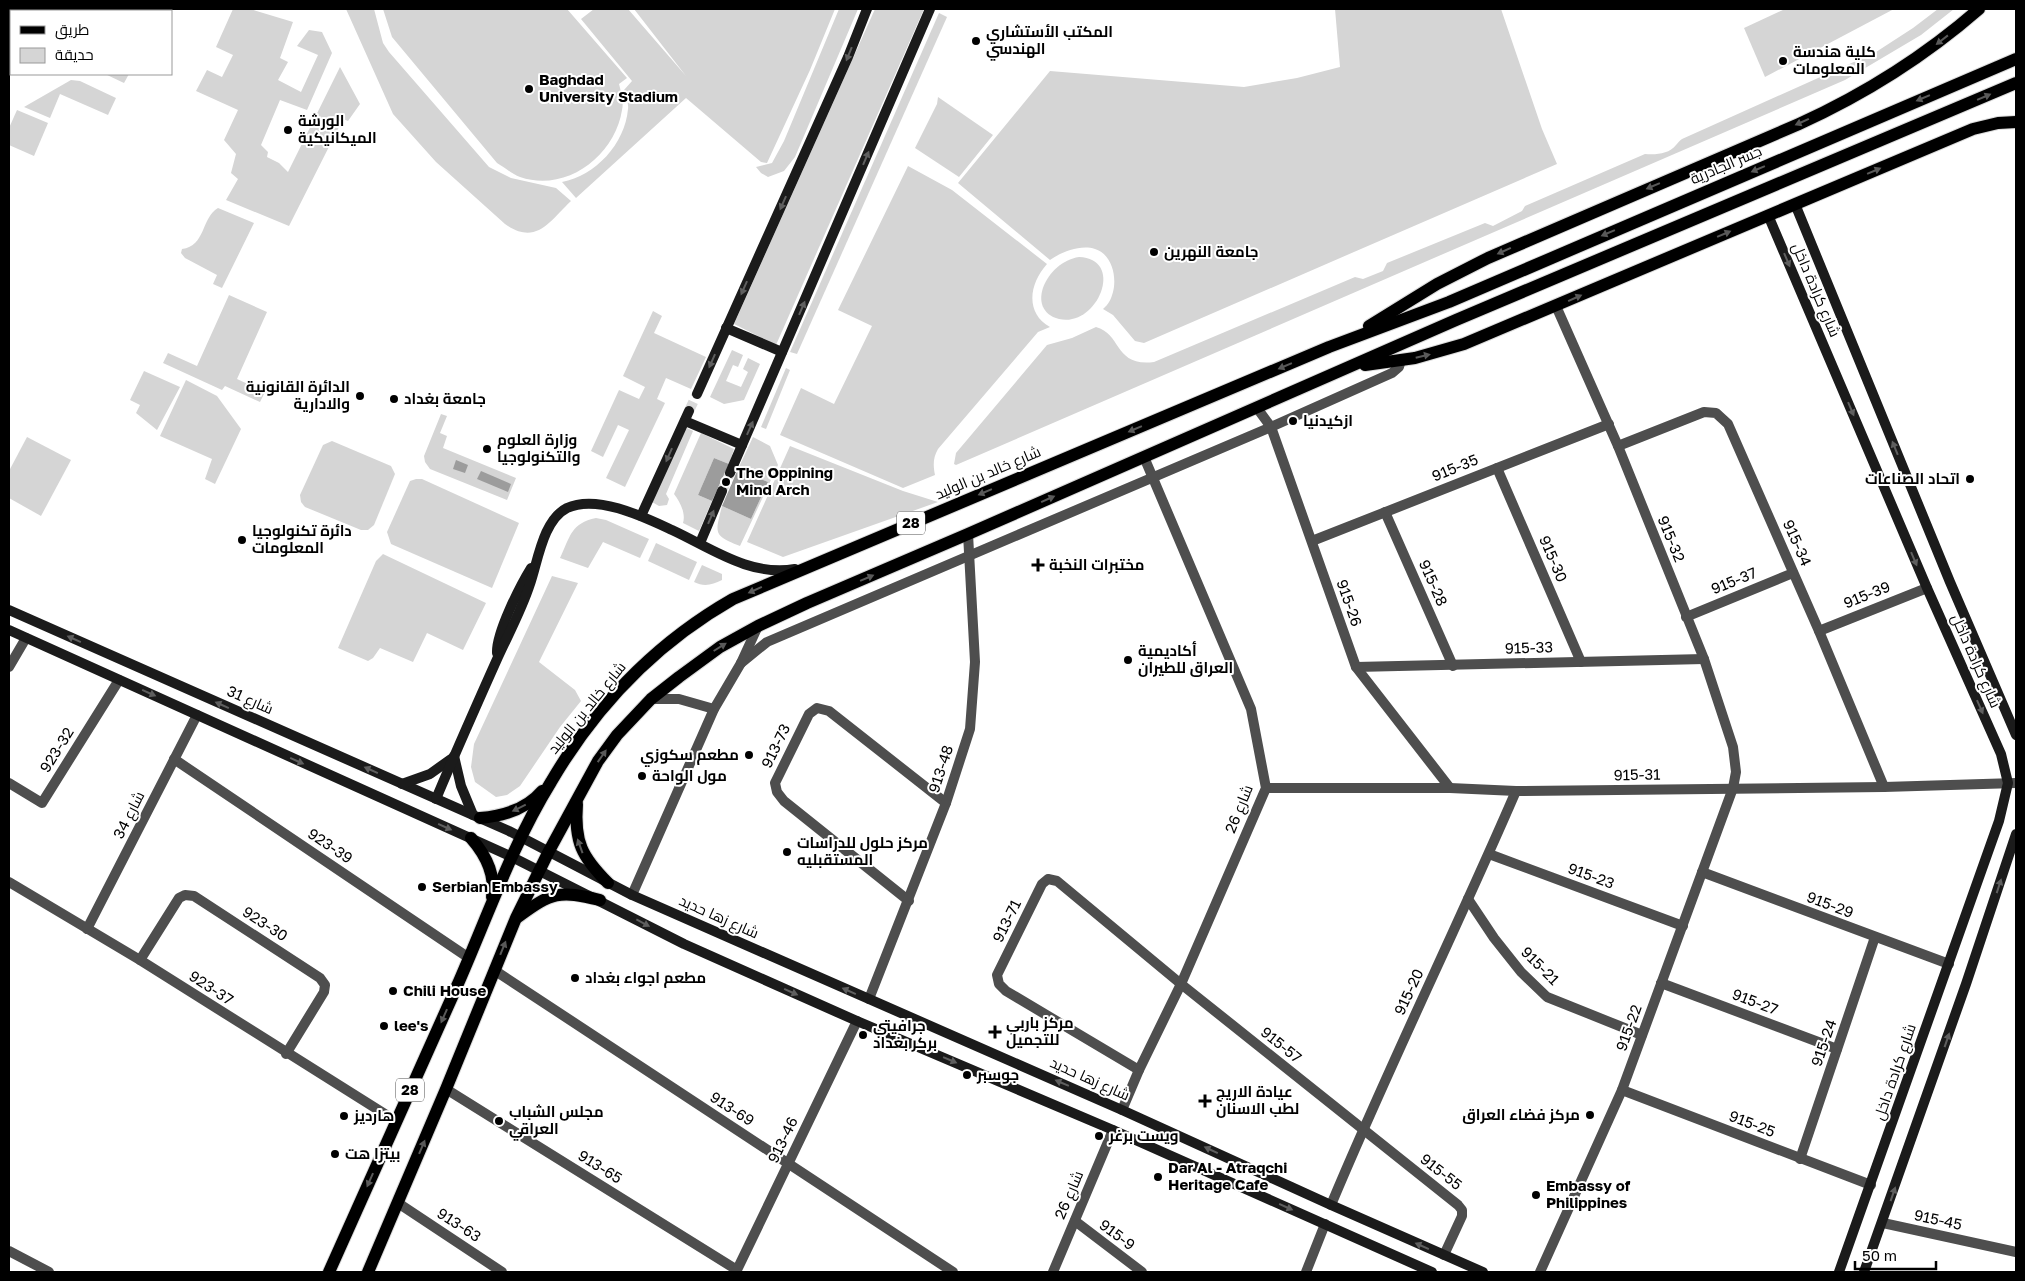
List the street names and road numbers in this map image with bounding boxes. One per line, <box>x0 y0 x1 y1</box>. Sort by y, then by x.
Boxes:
street label: جسر الجادرية <box>1687 141 1764 188</box>
street label: شارع كرادة داخل <box>1786 240 1845 341</box>
street label: شارع خالد بن الوليد <box>932 442 1044 505</box>
street label: 915-35 <box>1429 450 1480 484</box>
road number: 28 <box>897 512 925 534</box>
street label: 915-32 <box>1655 513 1689 564</box>
street label: 915-34 <box>1780 517 1816 568</box>
street label: 915-30 <box>1536 533 1572 585</box>
street label: 915-28 <box>1416 557 1452 608</box>
street label: 915-37 <box>1708 563 1759 597</box>
street label: 915-26 <box>1334 577 1366 629</box>
street label: 915-39 <box>1841 577 1893 612</box>
street label: شارع كرادة داخل <box>1945 611 2006 711</box>
street label: 915-33 <box>1505 637 1553 657</box>
street label: شارع خالد بن الوليد <box>544 658 631 759</box>
street label: شارع 31 <box>223 681 276 720</box>
street label: 913-73 <box>757 721 793 770</box>
street label: 923-32 <box>35 724 77 775</box>
street label: 913-48 <box>924 743 956 795</box>
street label: 915-31 <box>1613 765 1661 783</box>
street label: شارع 26 <box>1220 782 1259 837</box>
street label: شارع 34 <box>109 788 150 843</box>
street label: 923-39 <box>305 824 356 867</box>
street label: 915-23 <box>1566 858 1617 892</box>
street label: 915-29 <box>1804 887 1856 921</box>
street label: شارع زها حديد <box>676 891 762 944</box>
street label: 913-71 <box>988 896 1024 945</box>
street label: 923-30 <box>240 902 292 944</box>
street label: 915-21 <box>1518 942 1564 988</box>
street label: 923-37 <box>186 966 237 1008</box>
street label: 915-20 <box>1390 966 1427 1017</box>
street label: 915-27 <box>1730 984 1781 1018</box>
street label: 915-22 <box>1611 1002 1645 1053</box>
street label: 915-24 <box>1807 1017 1839 1069</box>
street label: شارع كرادة داخل <box>1869 1021 1922 1123</box>
street label: 915-57 <box>1258 1022 1306 1066</box>
street label: شارع زها حديد <box>1047 1053 1133 1106</box>
road number: 28 <box>396 1078 424 1102</box>
street label: 913-69 <box>707 1087 758 1129</box>
street label: 915-25 <box>1727 1106 1778 1140</box>
street label: 913-46 <box>763 1114 801 1166</box>
street label: 913-65 <box>575 1146 626 1187</box>
street label: 915-55 <box>1417 1149 1466 1193</box>
street label: شارع 26 <box>1050 1168 1089 1223</box>
street label: 913-63 <box>434 1203 485 1245</box>
street label: 915-45 <box>1913 1205 1964 1233</box>
street label: 915-9 <box>1096 1215 1139 1253</box>

